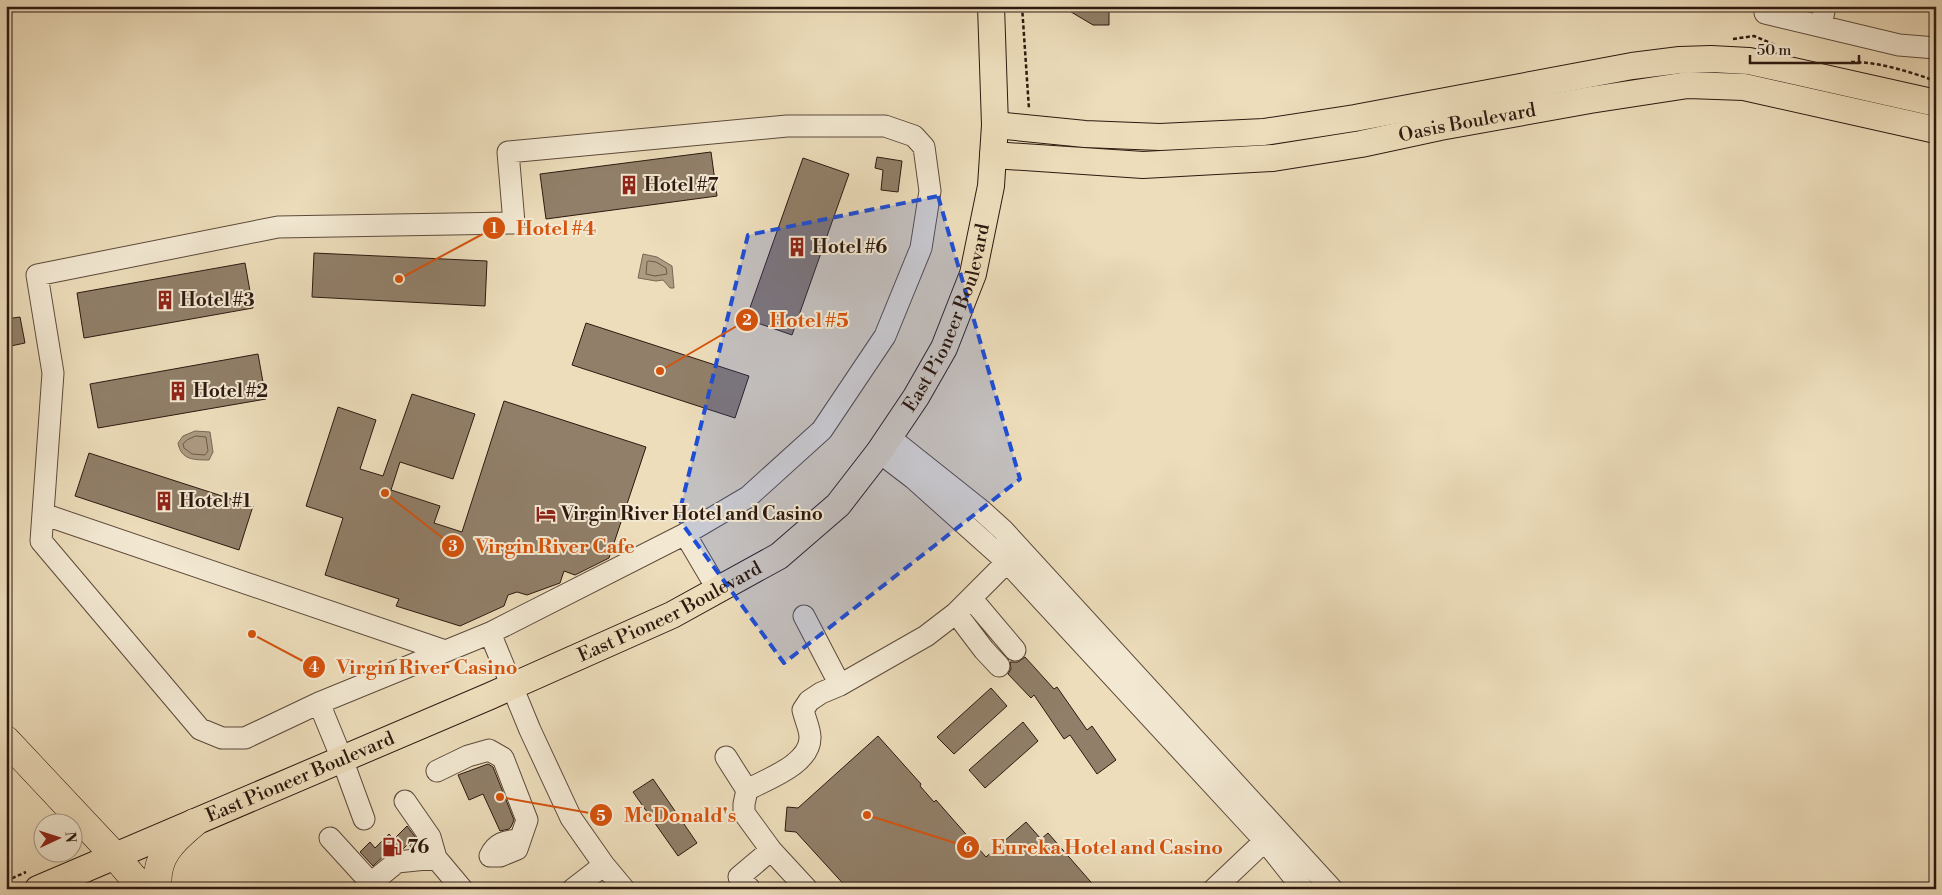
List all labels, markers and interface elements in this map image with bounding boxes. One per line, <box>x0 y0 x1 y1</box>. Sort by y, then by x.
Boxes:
scale bar <box>1750 32 1858 64</box>
text: 50 m <box>1757 41 1791 60</box>
street label: Oasis Boulevard <box>1396 98 1538 148</box>
place label: Hotel #7 <box>644 173 719 197</box>
building icon: Hotel #7 <box>618 174 640 196</box>
callout: Hotel #4 <box>481 210 606 245</box>
text: Hotel #4 <box>516 217 596 242</box>
text: 1 <box>490 219 498 238</box>
street label: East Pioneer Boulevard <box>897 221 995 416</box>
place label: Hotel #6 <box>812 235 887 259</box>
building icon: Hotel #6 <box>786 236 808 258</box>
place label: Hotel #3 <box>180 288 255 312</box>
building icon: Hotel #3 <box>154 289 176 311</box>
callout: Hotel #5 <box>735 302 859 337</box>
text: Hotel #5 <box>769 309 849 334</box>
text: 2 <box>742 311 752 330</box>
place label: Hotel #2 <box>193 379 268 403</box>
building icon: Hotel #2 <box>167 380 189 402</box>
place label: Hotel #1 <box>179 489 251 513</box>
building icon: Hotel #1 <box>153 490 175 512</box>
place label: Virgin River Hotel and Casino <box>560 502 823 526</box>
hotel icon: Virgin River Hotel and Casino <box>535 503 557 525</box>
callout: Virgin River Cafe <box>440 529 645 564</box>
text: Virgin River Cafe <box>474 535 635 560</box>
text: 3 <box>448 537 458 556</box>
street label: East Pioneer Boulevard <box>574 556 766 667</box>
callout: Virgin River Casino <box>302 649 528 684</box>
text: Virgin River Casino <box>336 656 518 681</box>
text: 4 <box>309 658 319 677</box>
street label: East Pioneer Boulevard <box>202 726 398 828</box>
callout: McDonald's <box>589 798 746 833</box>
text: McDonald's <box>624 804 736 829</box>
text: 5 <box>596 807 606 826</box>
north arrow <box>32 812 82 862</box>
callout: Eureka Hotel and Casino <box>955 830 1233 865</box>
text: N <box>61 831 79 843</box>
place label: 76 <box>407 835 429 859</box>
fuel station icon: 76 <box>381 836 403 858</box>
text: Eureka Hotel and Casino <box>991 836 1223 861</box>
text: 6 <box>963 838 973 857</box>

